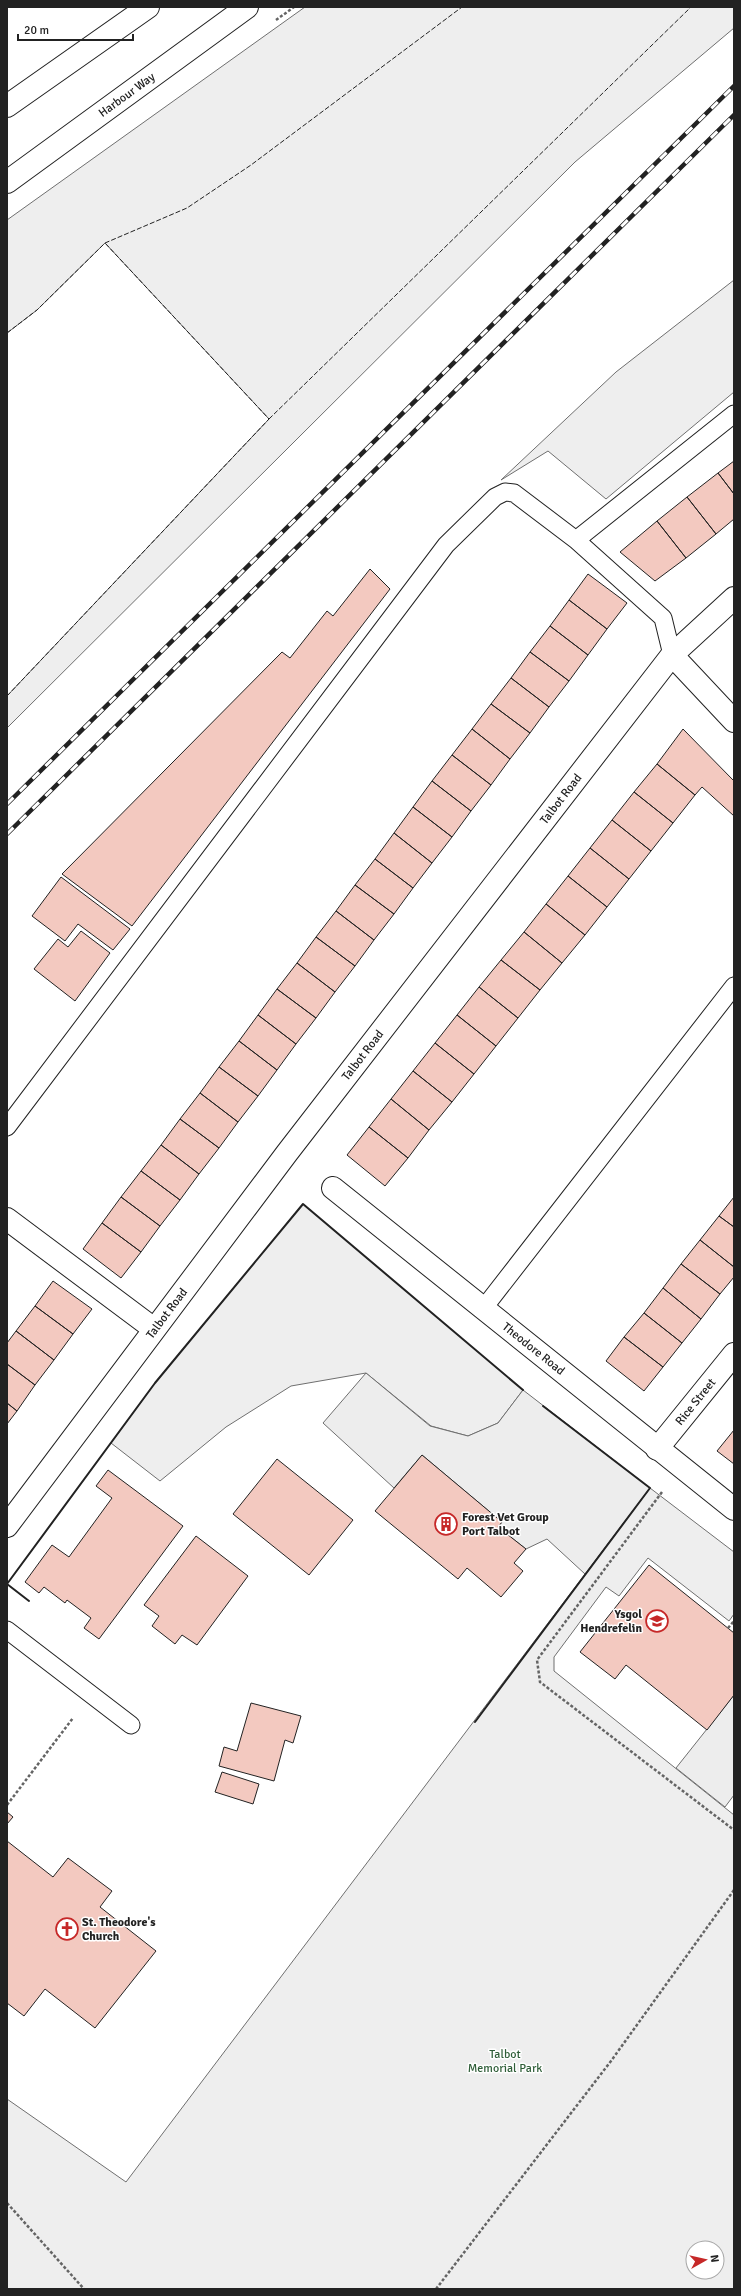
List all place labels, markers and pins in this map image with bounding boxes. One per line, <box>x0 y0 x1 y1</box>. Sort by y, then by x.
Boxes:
place label: Forest Vet Group Port Talbot <box>462 1510 549 1539</box>
building icon: Forest Vet Group Port Talbot <box>433 1511 459 1537</box>
place label: Ysgol Hendrefelin <box>580 1607 642 1636</box>
school or university icon: Ysgol Hendrefelin <box>644 1608 670 1634</box>
place label: St. Theodore's Church <box>82 1915 156 1944</box>
church icon: St. Theodore's Church <box>54 1916 80 1942</box>

